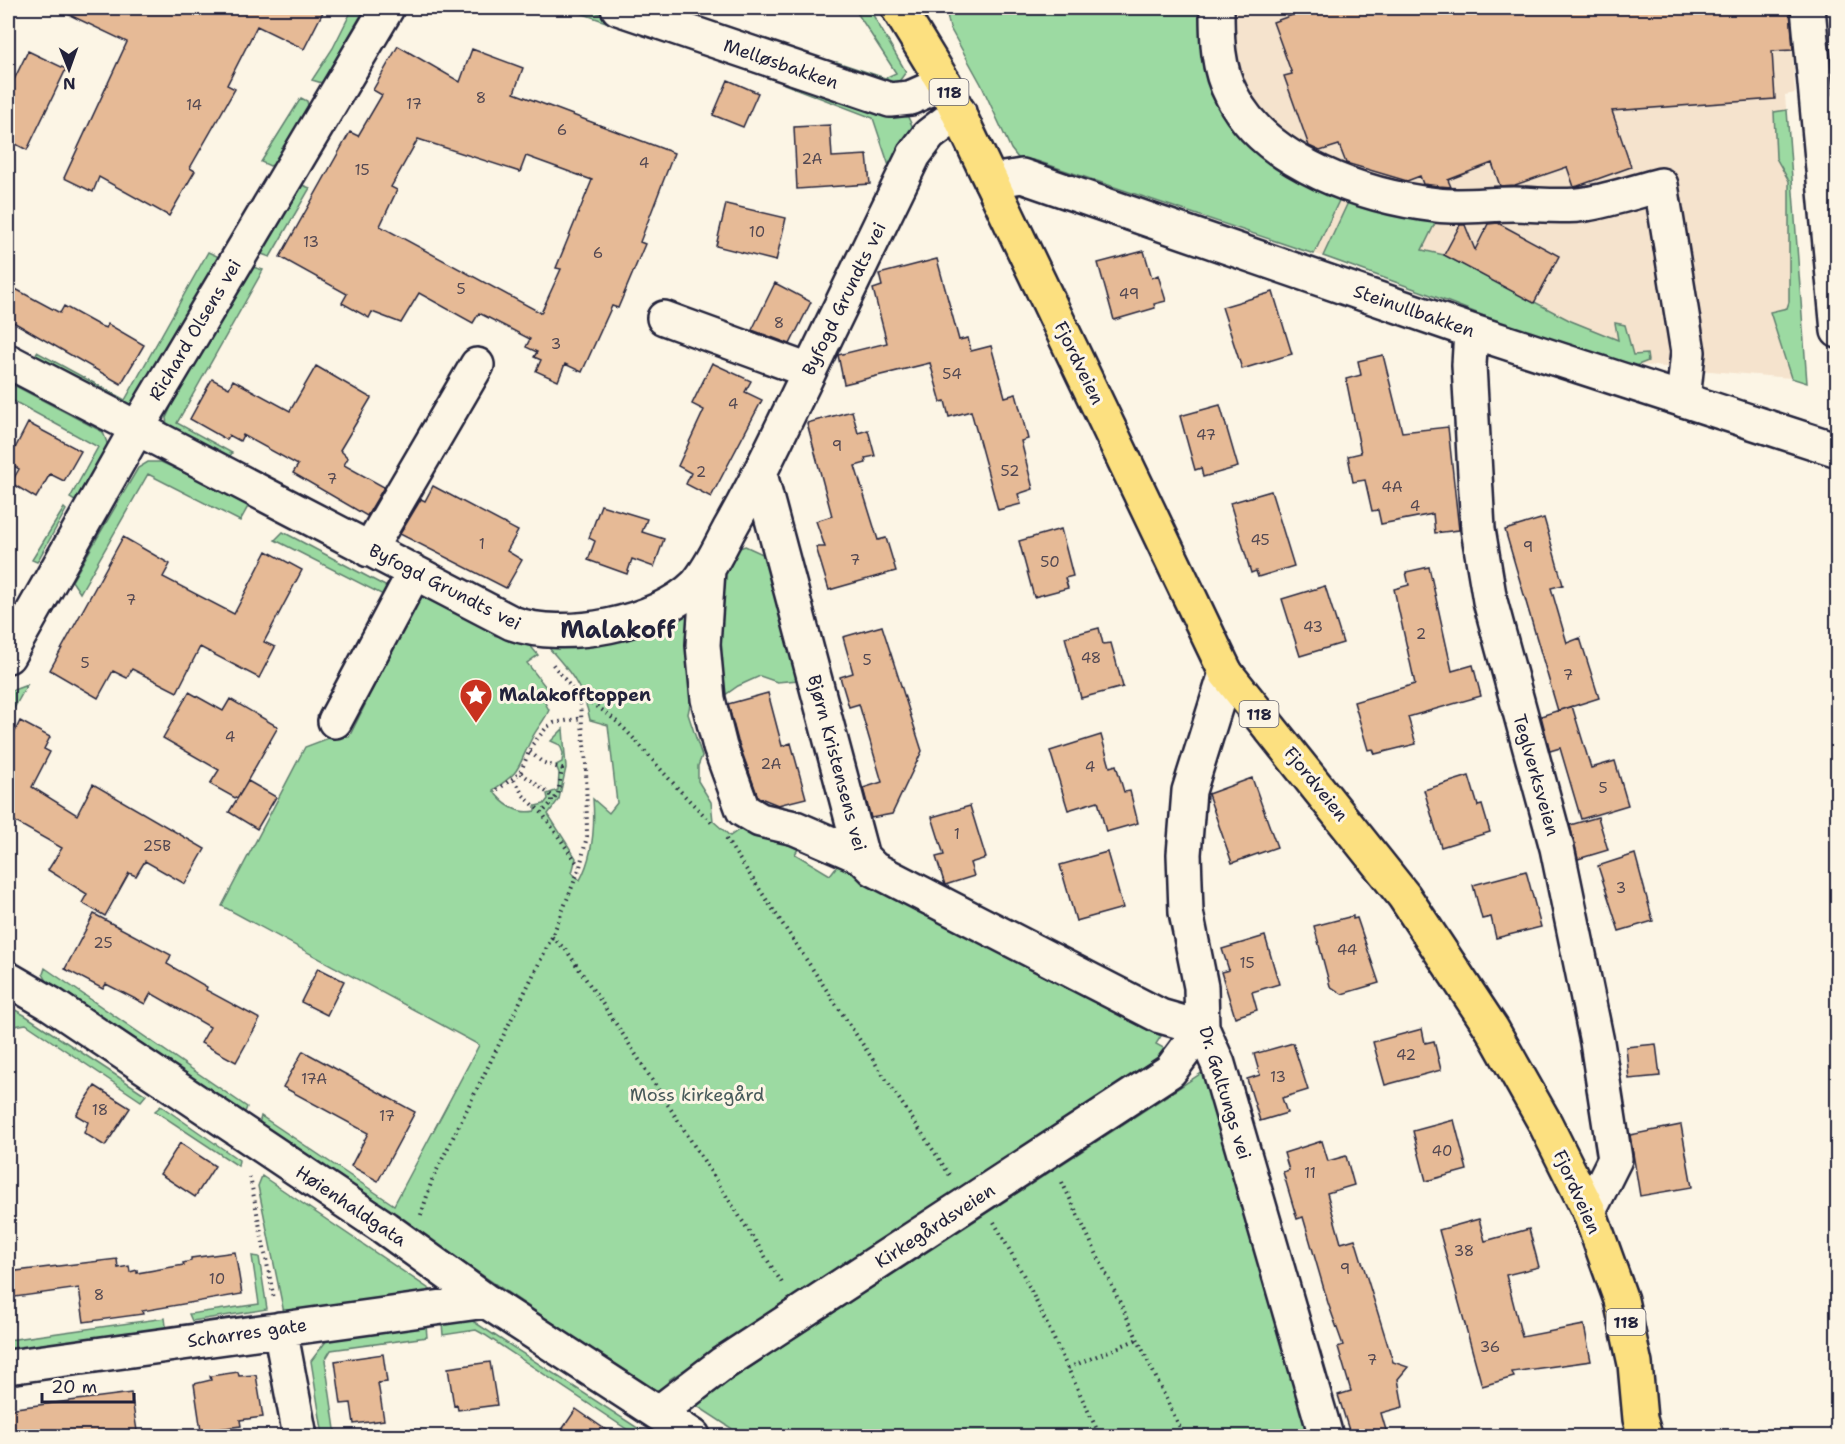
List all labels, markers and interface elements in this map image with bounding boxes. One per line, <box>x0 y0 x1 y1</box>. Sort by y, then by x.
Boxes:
street label: Melløsbakken <box>720 33 842 95</box>
north arrow <box>39 39 99 99</box>
text: N <box>63 73 76 94</box>
road number: 118 <box>930 79 968 105</box>
house number: 8 <box>476 88 486 108</box>
house number: 17 <box>406 94 422 114</box>
house number: 14 <box>186 95 202 115</box>
house number: 6 <box>557 120 567 140</box>
house number: 2A <box>802 149 822 169</box>
house number: 4 <box>639 153 649 173</box>
house number: 15 <box>354 160 370 180</box>
street label: Byfogd Grundts vei <box>796 218 892 380</box>
house number: 10 <box>749 222 765 242</box>
house number: 13 <box>303 232 319 252</box>
house number: 6 <box>593 243 603 263</box>
street label: Richard Olsens vei <box>143 255 247 405</box>
house number: 5 <box>456 279 466 299</box>
street label: Steinullbakken <box>1350 279 1478 343</box>
house number: 49 <box>1119 284 1139 304</box>
house number: 8 <box>774 313 784 333</box>
street label: Fjordveien <box>1049 317 1109 409</box>
house number: 3 <box>551 334 561 354</box>
house number: 54 <box>942 364 962 384</box>
house number: 4 <box>728 394 738 414</box>
house number: 47 <box>1196 425 1216 445</box>
house number: 9 <box>832 436 842 456</box>
house number: 52 <box>1001 461 1019 481</box>
house number: 2 <box>696 462 706 482</box>
house number: 7 <box>327 469 337 489</box>
house number: 4A <box>1381 477 1403 497</box>
house number: 4 <box>1410 496 1420 516</box>
house number: 45 <box>1250 530 1270 550</box>
house number: 1 <box>479 534 485 554</box>
house number: 9 <box>1523 537 1533 557</box>
street label: Byfogd Grundts vei <box>365 538 525 636</box>
house number: 7 <box>850 550 860 570</box>
house number: 50 <box>1040 552 1060 572</box>
house number: 7 <box>126 590 136 610</box>
district label: Malakoff <box>560 614 676 646</box>
house number: 43 <box>1303 617 1323 637</box>
house number: 2 <box>1416 624 1426 644</box>
house number: 48 <box>1081 648 1101 668</box>
house number: 5 <box>862 650 872 670</box>
house number: 5 <box>80 653 90 673</box>
house number: 7 <box>1563 665 1573 685</box>
street label: Bjørn Kristensens vei <box>802 672 872 854</box>
place icon: Malakofftoppen <box>458 677 494 724</box>
place label: Malakofftoppen <box>499 683 651 707</box>
road number: 118 <box>1240 701 1278 727</box>
street label: Teglverksveien <box>1507 711 1565 839</box>
house number: 4 <box>225 727 235 747</box>
street label: Fjordveien <box>1278 742 1354 826</box>
house number: 2A <box>761 754 781 774</box>
house number: 4 <box>1085 757 1095 777</box>
house number: 5 <box>1598 778 1608 798</box>
house number: 1 <box>954 824 960 844</box>
house number: 25B <box>143 836 171 856</box>
house number: 3 <box>1616 878 1626 898</box>
house number: 25 <box>93 933 113 953</box>
house number: 44 <box>1337 940 1357 960</box>
house number: 15 <box>1239 953 1255 973</box>
street label: Dr. Galtungs vei <box>1193 1024 1257 1162</box>
house number: 42 <box>1396 1045 1416 1065</box>
house number: 13 <box>1270 1067 1286 1087</box>
house number: 17A <box>301 1069 327 1089</box>
park label: Moss kirkegård <box>630 1083 764 1107</box>
house number: 18 <box>92 1100 108 1120</box>
house number: 17 <box>379 1106 395 1126</box>
house number: 40 <box>1432 1141 1452 1161</box>
street label: Fjordveien <box>1548 1146 1606 1238</box>
street label: Høienhaldgata <box>291 1160 411 1252</box>
house number: 11 <box>1304 1163 1316 1183</box>
street label: Kirkegårdsveien <box>870 1178 1000 1274</box>
house number: 38 <box>1454 1241 1474 1261</box>
house number: 9 <box>1340 1259 1350 1279</box>
house number: 10 <box>209 1269 225 1289</box>
house number: 8 <box>94 1285 104 1305</box>
road number: 118 <box>1606 1309 1646 1335</box>
street label: Scharres gate <box>186 1313 308 1353</box>
house number: 36 <box>1480 1337 1500 1357</box>
house number: 7 <box>1367 1350 1377 1370</box>
scale bar <box>42 1366 134 1404</box>
text: 20 m <box>51 1375 97 1399</box>

